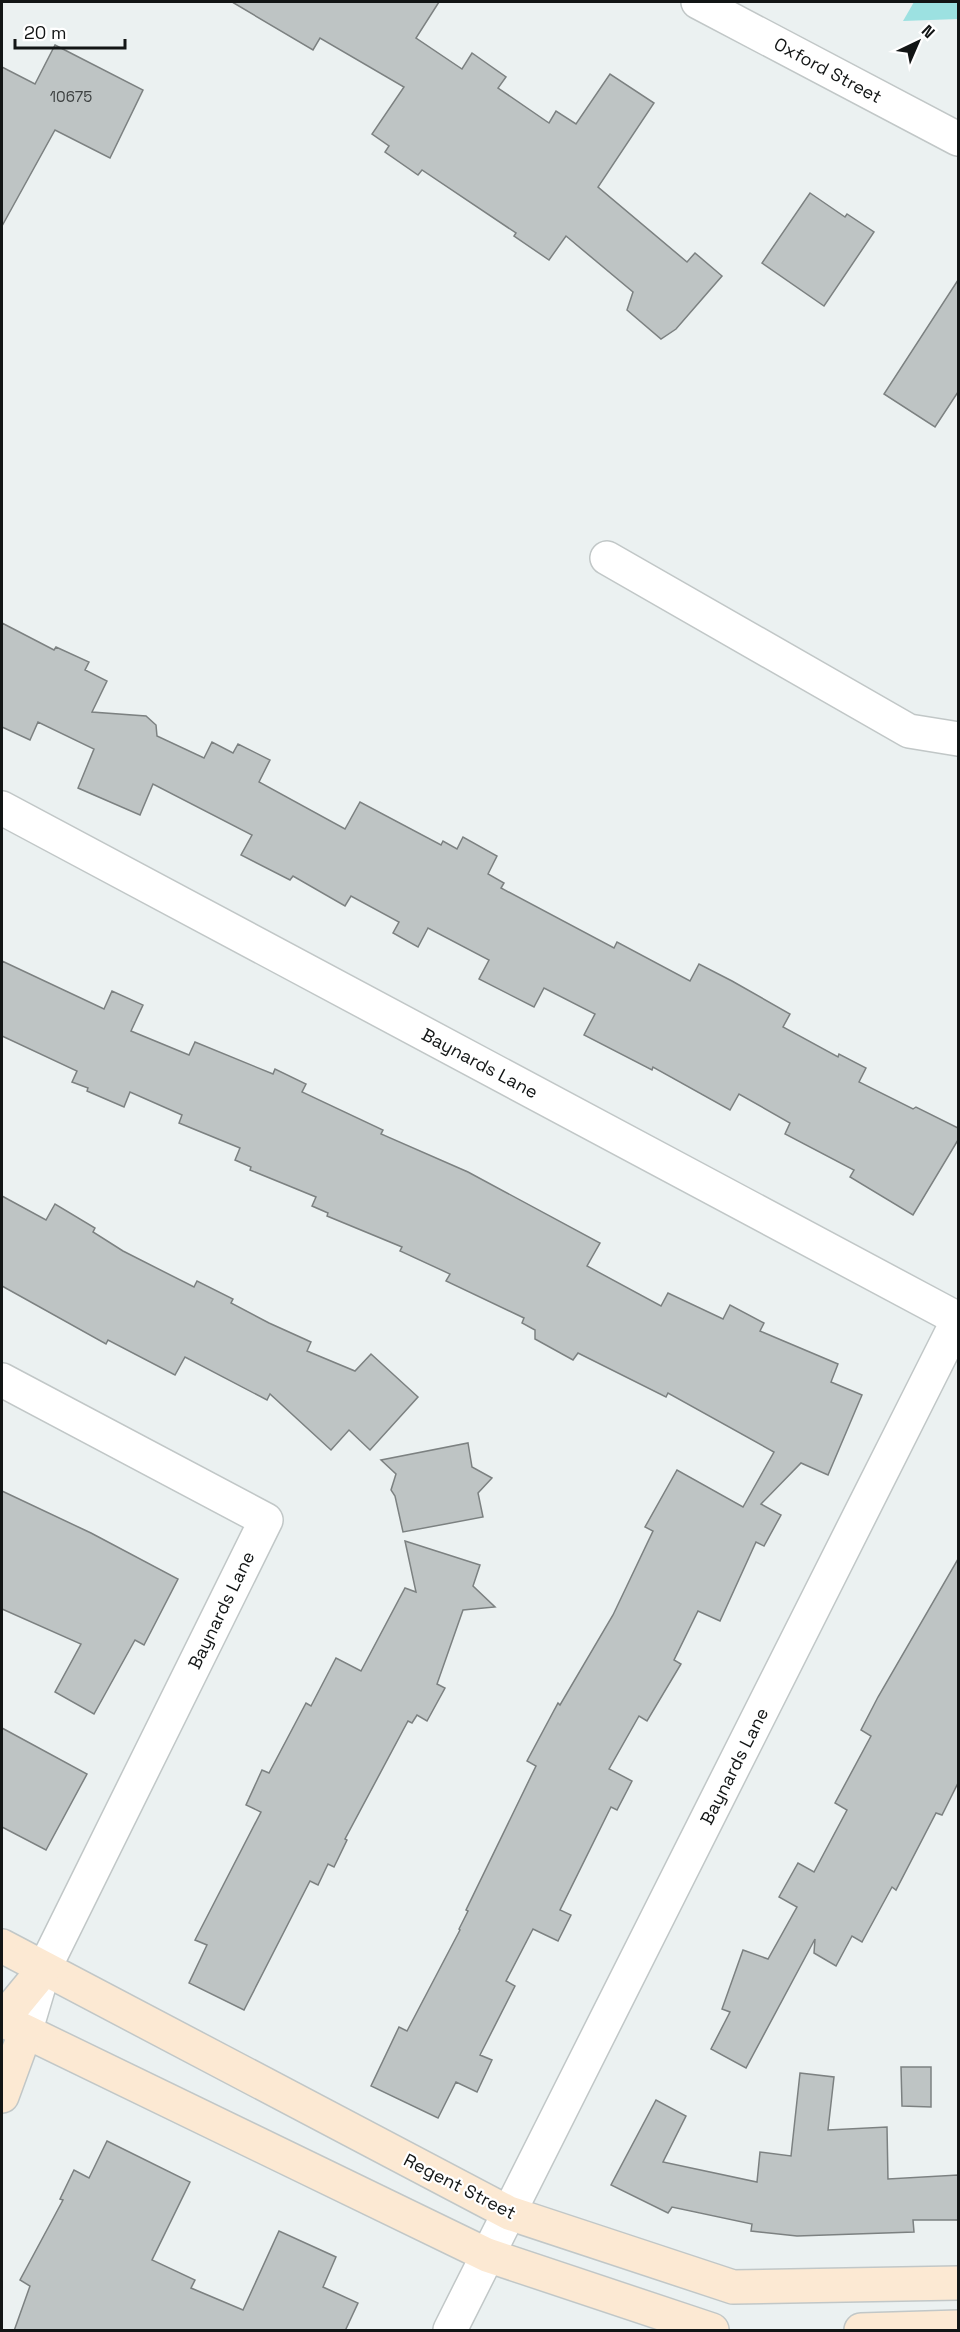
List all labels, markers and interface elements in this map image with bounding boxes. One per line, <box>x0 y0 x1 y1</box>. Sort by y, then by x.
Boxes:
scale bar <box>15 12 124 50</box>
north arrow <box>888 12 948 72</box>
text: N <box>917 20 939 43</box>
text: 20 m <box>24 21 67 44</box>
street label: Oxford Street <box>770 32 886 108</box>
house number: 10675 <box>50 87 92 106</box>
street label: Baynards Lane <box>418 1023 542 1103</box>
street label: Baynards Lane <box>183 1547 259 1673</box>
street label: Baynards Lane <box>695 1704 773 1828</box>
street label: Regent Street <box>400 2148 520 2224</box>

